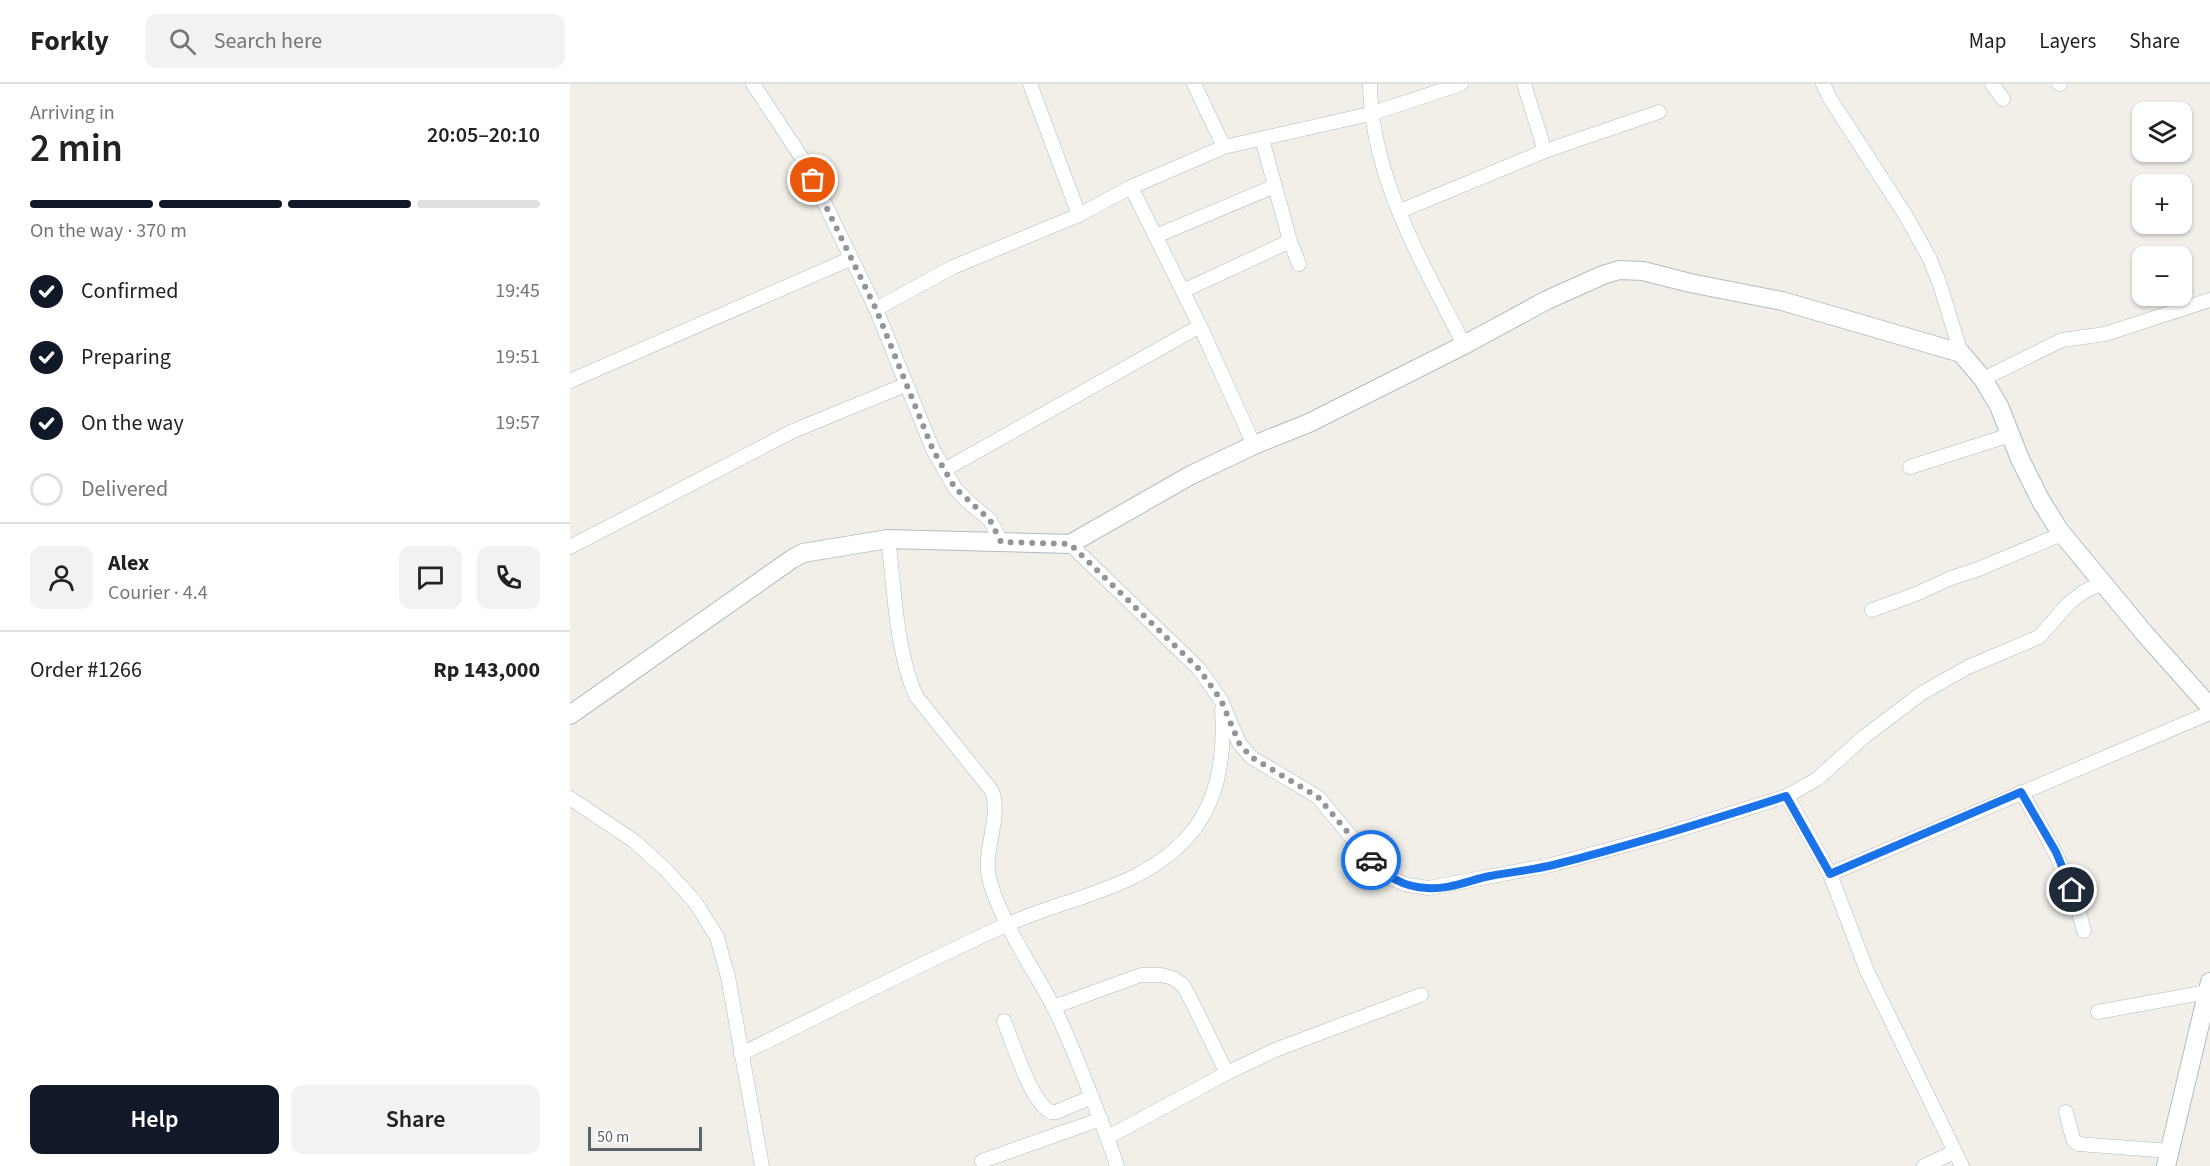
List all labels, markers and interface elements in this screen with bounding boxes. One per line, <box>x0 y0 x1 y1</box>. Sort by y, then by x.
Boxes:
search box <box>145 14 565 68</box>
text: Forkly <box>30 21 109 61</box>
icon: search <box>166 25 199 58</box>
text: Search here <box>214 25 322 57</box>
text: Map <box>1969 26 2006 56</box>
text: Layers <box>2039 26 2096 56</box>
text: Share <box>2129 26 2180 56</box>
text: Arriving in <box>30 99 115 127</box>
map controls <box>2132 102 2192 306</box>
button: layers <box>2132 102 2192 162</box>
text: 20:05–20:10 <box>427 119 540 151</box>
text: 2 min <box>30 121 123 177</box>
pin <box>787 154 838 205</box>
icon: bag <box>796 163 829 196</box>
button: + <box>2132 174 2192 234</box>
text: On the way · 370 m <box>30 217 187 245</box>
button: − <box>2132 246 2192 306</box>
icon: check <box>30 275 63 308</box>
text: Confirmed <box>81 275 178 307</box>
text: 19:45 <box>495 277 540 305</box>
icon: check <box>30 341 63 374</box>
text: Preparing <box>81 341 171 373</box>
text: 19:51 <box>495 343 540 371</box>
icon: check <box>30 407 63 440</box>
text: On the way <box>81 407 184 439</box>
text: 19:57 <box>495 409 540 437</box>
text: Delivered <box>81 473 168 505</box>
button: person <box>30 546 93 609</box>
button: chat <box>399 546 462 609</box>
button: phone <box>477 546 540 609</box>
text: Alex <box>108 547 149 579</box>
text: Courier · 4.4 <box>108 579 208 607</box>
text: Order #1266 <box>30 654 142 686</box>
text: Rp 143,000 <box>433 654 540 686</box>
courier <box>1341 830 1401 890</box>
icon: car <box>1355 844 1388 877</box>
pin <box>2046 864 2097 915</box>
icon: home <box>2055 873 2088 906</box>
button: Help <box>30 1085 279 1154</box>
button: Share <box>291 1085 540 1154</box>
scale bar <box>588 1124 702 1152</box>
text: 50 m <box>597 1126 629 1148</box>

